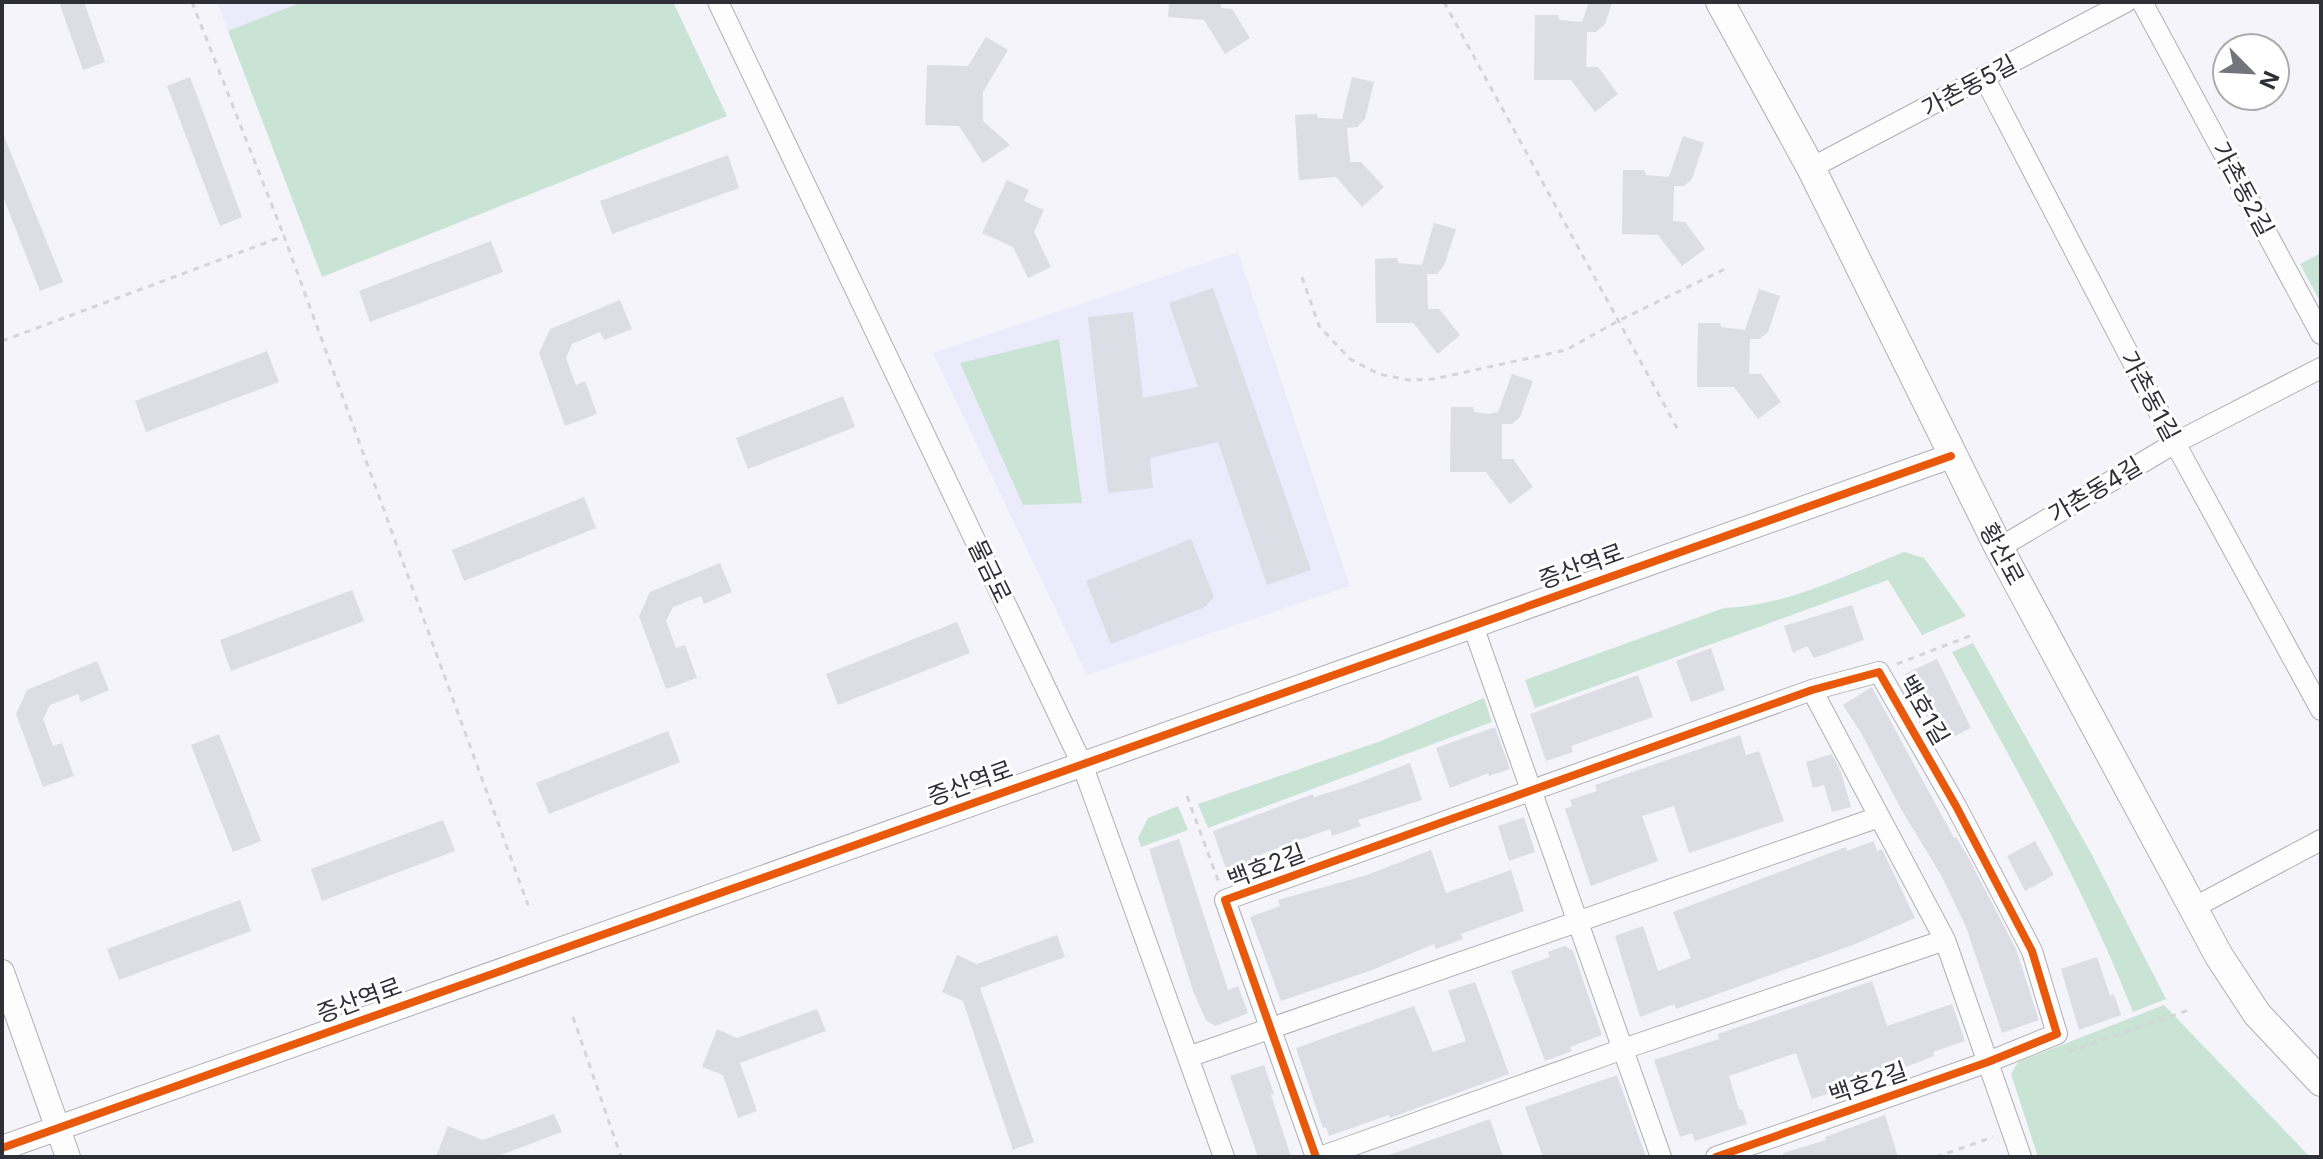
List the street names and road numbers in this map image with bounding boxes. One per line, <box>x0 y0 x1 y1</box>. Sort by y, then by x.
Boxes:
street label: 가촌동5길 <box>1917 49 2021 123</box>
street label: 가촌동2길 <box>2206 137 2280 241</box>
street label: 가촌동1길 <box>2114 346 2186 446</box>
street label: 가촌동4길 <box>2043 451 2147 529</box>
street label: 황산로 <box>1974 518 2030 590</box>
street label: 물금로 <box>962 535 1018 607</box>
street label: 증산역로 <box>1535 537 1627 595</box>
street label: 백호1길 <box>1892 670 1956 750</box>
street label: 증산역로 <box>924 754 1016 812</box>
street label: 백호2길 <box>1223 838 1309 894</box>
street label: 증산역로 <box>313 971 405 1029</box>
street label: 백호2길 <box>1825 1056 1911 1110</box>

